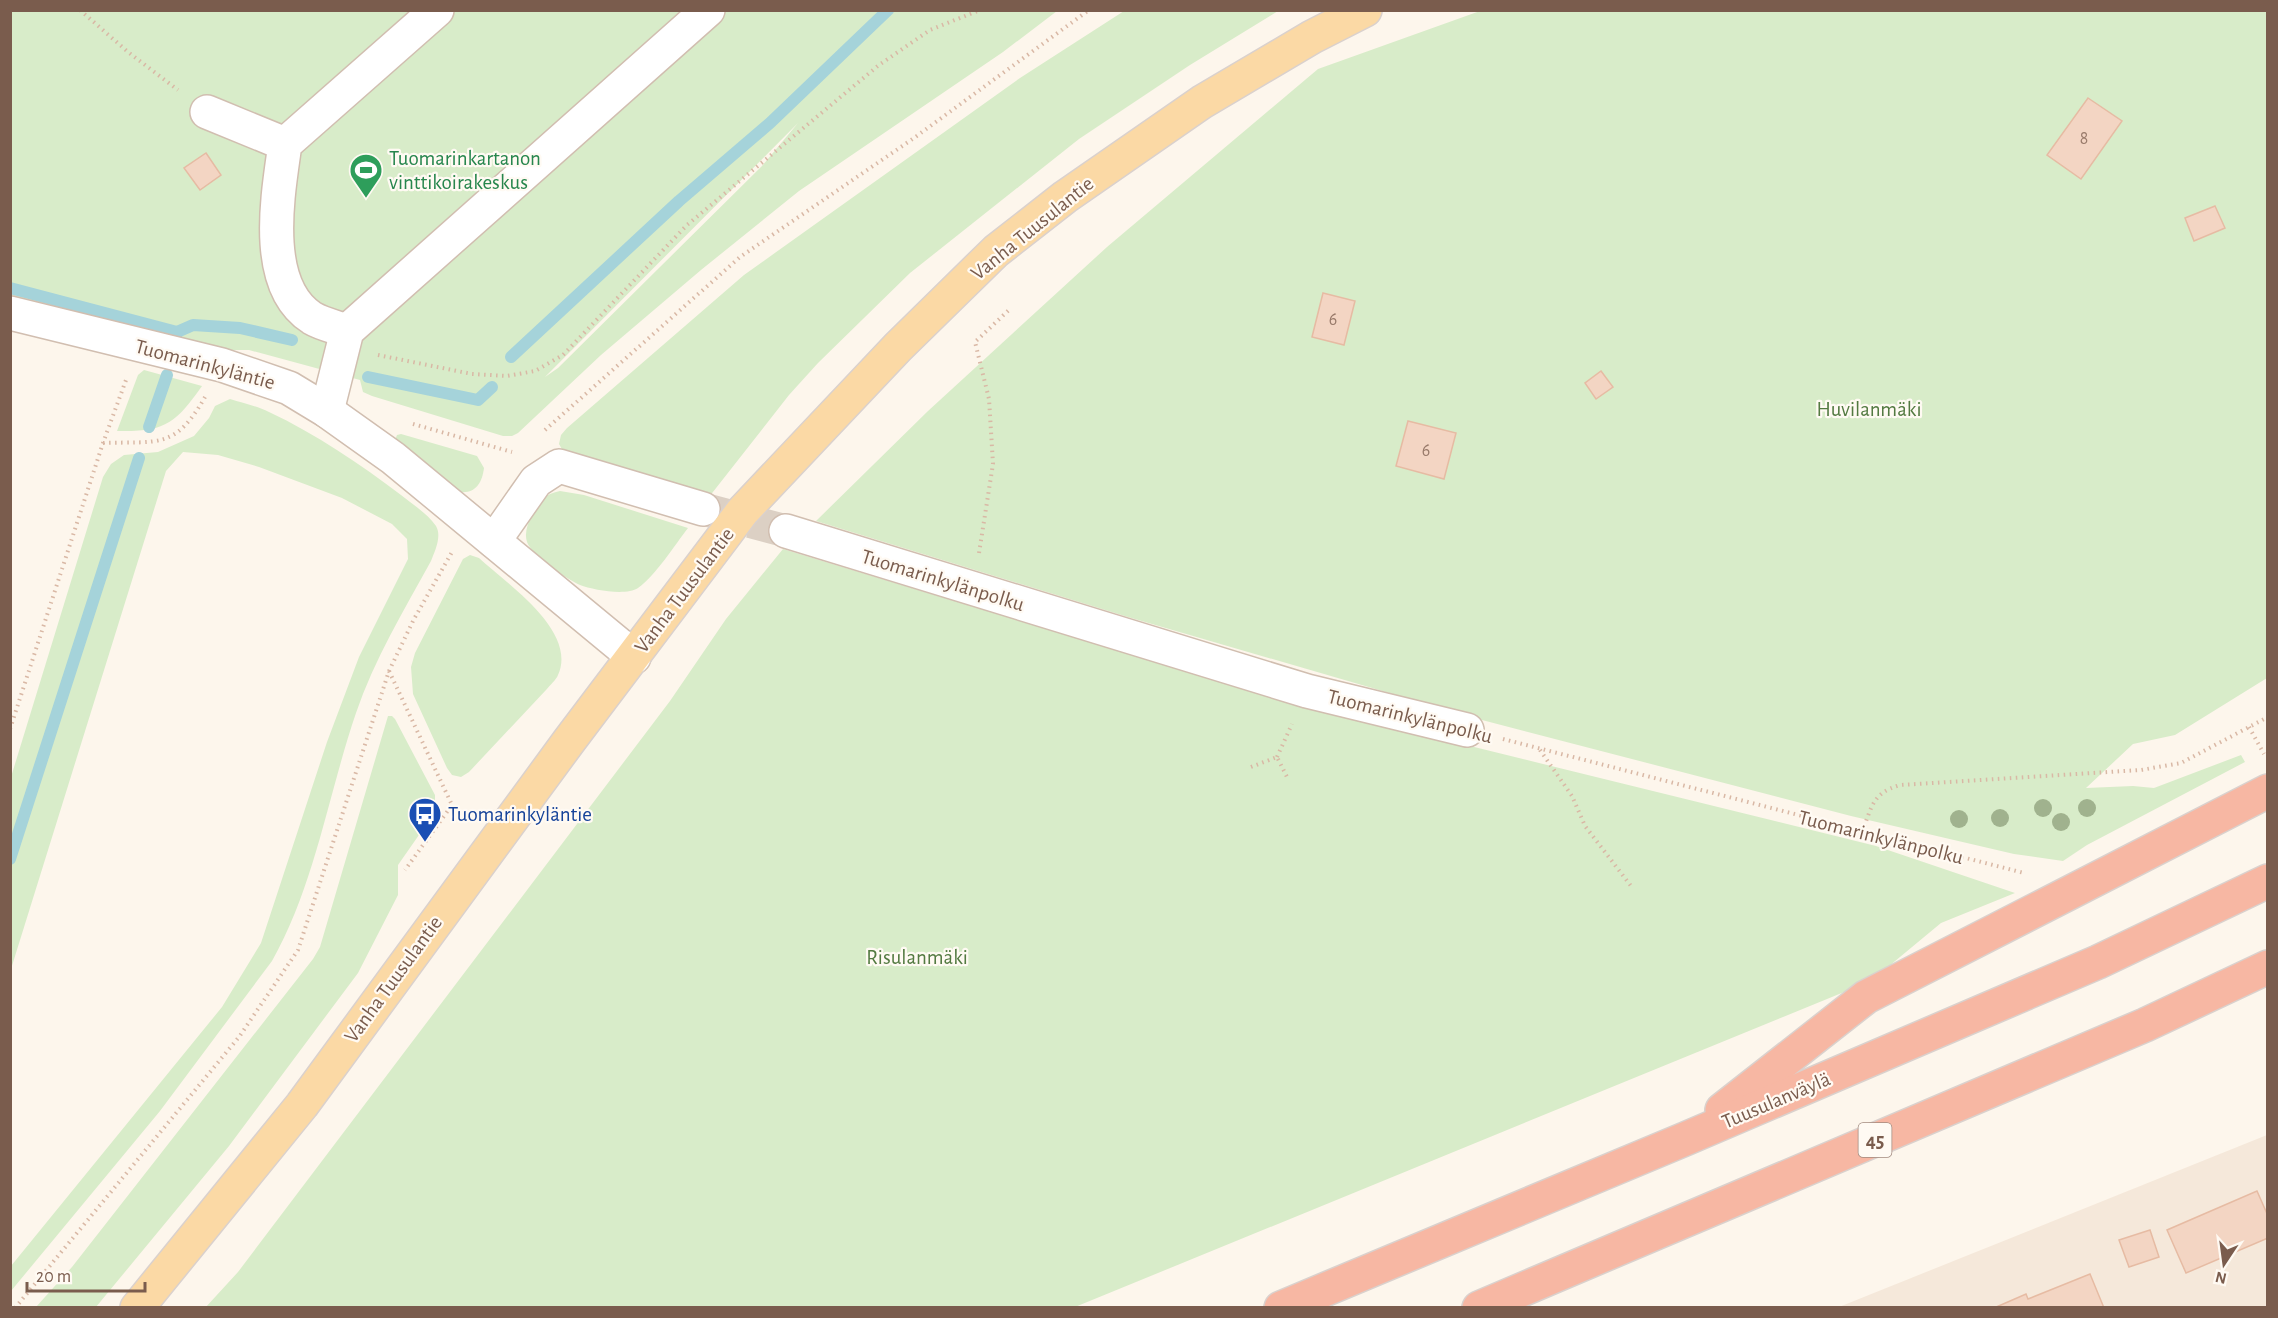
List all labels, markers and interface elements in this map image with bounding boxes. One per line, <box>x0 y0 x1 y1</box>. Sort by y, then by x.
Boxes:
house number: 8 <box>2080 130 2088 148</box>
place label: Tuomarinkartanon vinttikoirakeskus <box>389 148 541 193</box>
sports icon: Tuomarinkartanon vinttikoirakeskus <box>348 152 384 199</box>
street label: Vanha Tuusulantie <box>967 173 1097 284</box>
house number: 6 <box>1329 311 1337 329</box>
street label: Tuomarinkyläntie <box>133 336 277 393</box>
park label: Huvilanmäki <box>1816 399 1922 420</box>
house number: 6 <box>1422 442 1430 460</box>
street label: Vanha Tuusulantie <box>631 524 738 657</box>
street label: Tuomarinkylänpolku <box>859 546 1027 615</box>
street label: Tuomarinkylänpolku <box>1325 686 1495 747</box>
bus stop icon: Tuomarinkyläntie <box>407 796 443 843</box>
place label: Tuomarinkyläntie <box>448 804 592 825</box>
street label: Tuomarinkylänpolku <box>1796 807 1966 868</box>
street label: Vanha Tuusulantie <box>341 912 446 1046</box>
park label: Risulanmäki <box>866 947 968 968</box>
street label: Tuusulanväylä <box>1719 1068 1834 1133</box>
road number: 45 <box>1858 1123 1892 1157</box>
north arrow <box>2194 1234 2254 1294</box>
scale bar <box>27 1255 146 1293</box>
text: 20 m <box>36 1268 71 1286</box>
text: N <box>2214 1269 2228 1287</box>

